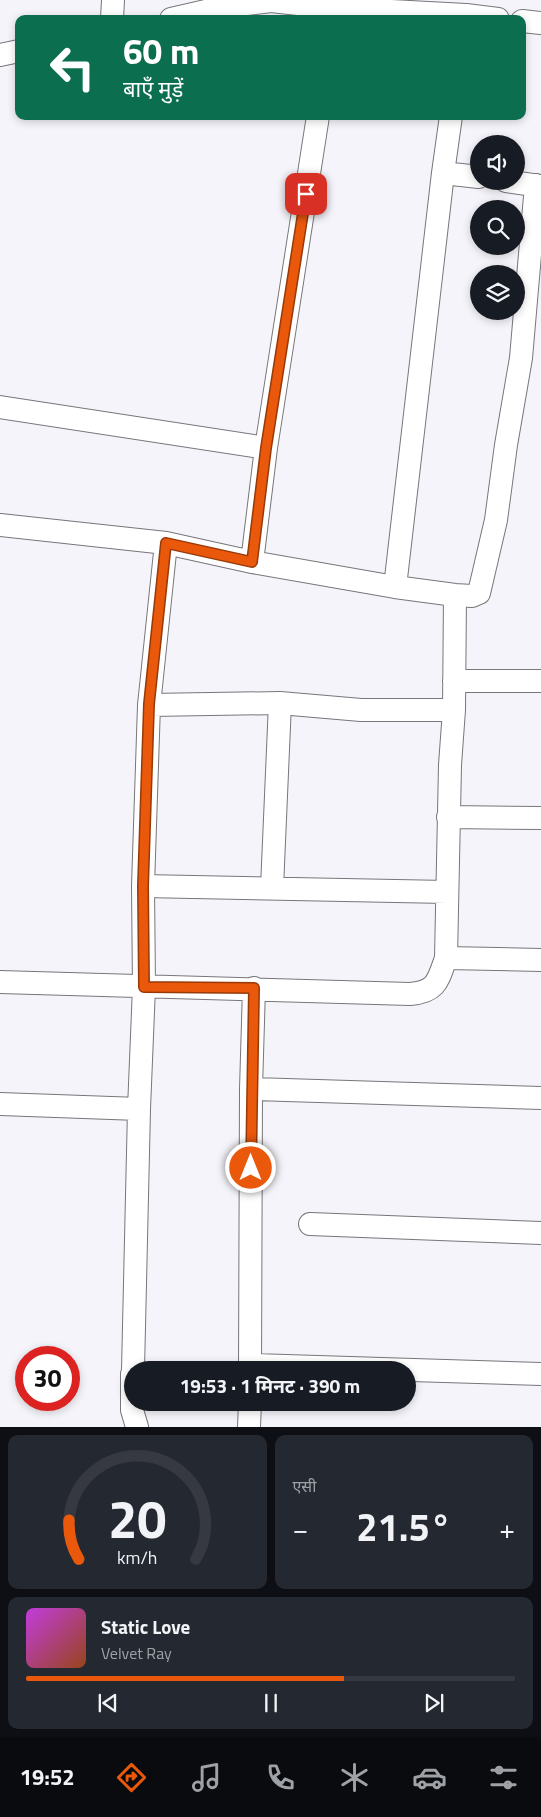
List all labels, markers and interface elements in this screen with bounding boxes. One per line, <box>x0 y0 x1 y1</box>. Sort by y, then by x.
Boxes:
text: 60 m <box>123 24 199 78</box>
icon: left <box>40 35 105 100</box>
text: बाएँ मुड़ें <box>123 72 183 106</box>
map controls <box>470 135 525 320</box>
button: sound <box>470 135 525 190</box>
pin <box>285 173 327 215</box>
icon: arrive <box>292 180 320 208</box>
button: search <box>470 200 525 255</box>
button: layers <box>470 265 525 320</box>
position arrow <box>224 1141 276 1193</box>
speed limit sign: 30 <box>15 1346 80 1411</box>
text: 19:53 · 1 मिनट · 390 m <box>180 1371 360 1400</box>
text: एसी <box>293 1474 316 1498</box>
text: 20 <box>108 1479 166 1558</box>
text: 21.5° <box>356 1498 451 1556</box>
text: − <box>293 1507 308 1550</box>
text: + <box>499 1507 515 1550</box>
text: km/h <box>117 1544 157 1571</box>
text: Static Love <box>101 1612 190 1641</box>
text: Velvet Ray <box>101 1641 172 1665</box>
icon: previous <box>94 1689 122 1717</box>
icon: pause <box>257 1689 285 1717</box>
icon: next <box>420 1689 448 1717</box>
text: 19:52 <box>20 1760 75 1794</box>
icon: directions <box>114 1760 149 1795</box>
icon: music <box>189 1760 224 1795</box>
icon: phone <box>263 1760 298 1795</box>
icon: climate <box>337 1760 372 1795</box>
icon: car <box>412 1760 447 1795</box>
icon: filters <box>486 1760 521 1795</box>

